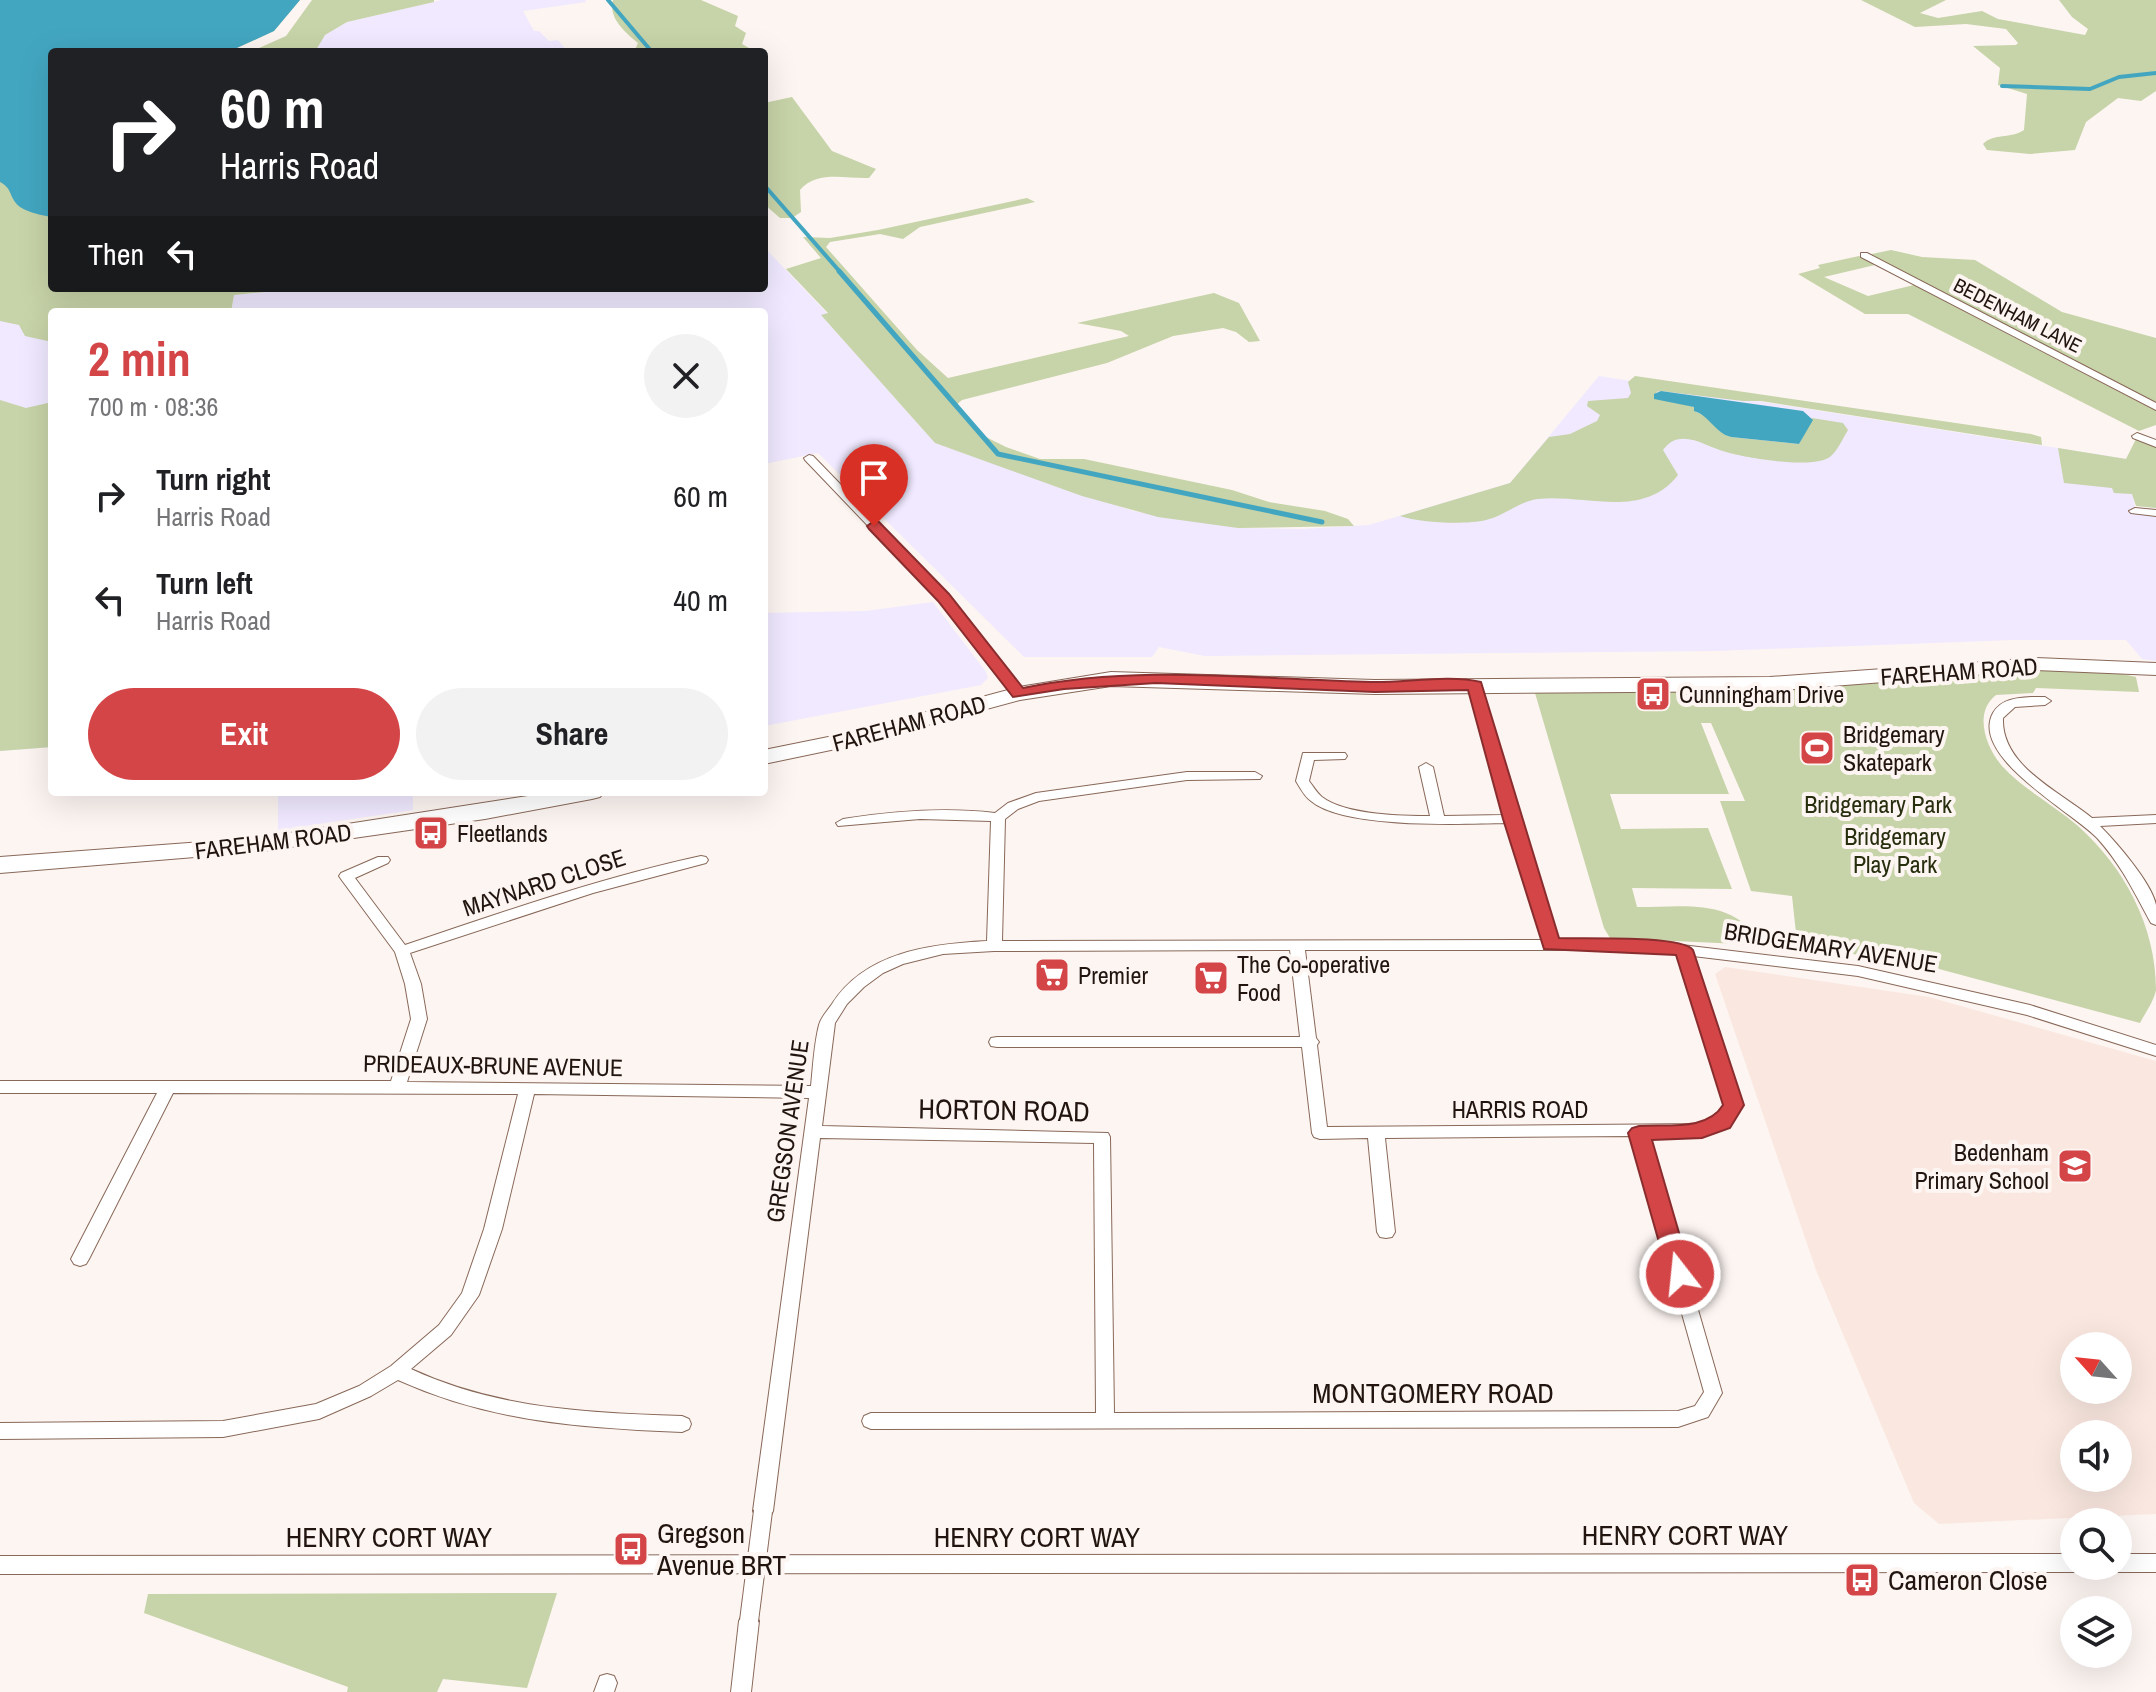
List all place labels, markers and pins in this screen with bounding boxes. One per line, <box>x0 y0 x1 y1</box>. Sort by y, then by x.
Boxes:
pin <box>840 444 908 526</box>
bus stop icon: Cunningham Drive <box>1634 675 1672 713</box>
place label: Cunningham Drive <box>1679 678 1844 710</box>
place label: Bridgemary Skatepark <box>1843 718 1945 778</box>
sports icon: Bridgemary Skatepark <box>1798 729 1836 767</box>
bus stop icon: Fleetlands <box>412 814 450 852</box>
place label: Fleetlands <box>457 817 548 849</box>
place label: The Co-operative Food <box>1237 948 1390 1008</box>
supermarket icon: Premier <box>1033 956 1071 994</box>
place label: Premier <box>1078 959 1148 991</box>
supermarket icon: The Co-operative Food <box>1192 959 1230 997</box>
place label: Bedenham Primary School <box>1914 1136 2049 1196</box>
school or university icon: Bedenham Primary School <box>2056 1147 2094 1185</box>
place label: Gregson Avenue BRT <box>656 1514 786 1584</box>
bus stop icon: Gregson Avenue BRT <box>612 1530 650 1568</box>
bus stop icon: Cameron Close <box>1843 1561 1881 1599</box>
place label: Cameron Close <box>1888 1561 2048 1599</box>

